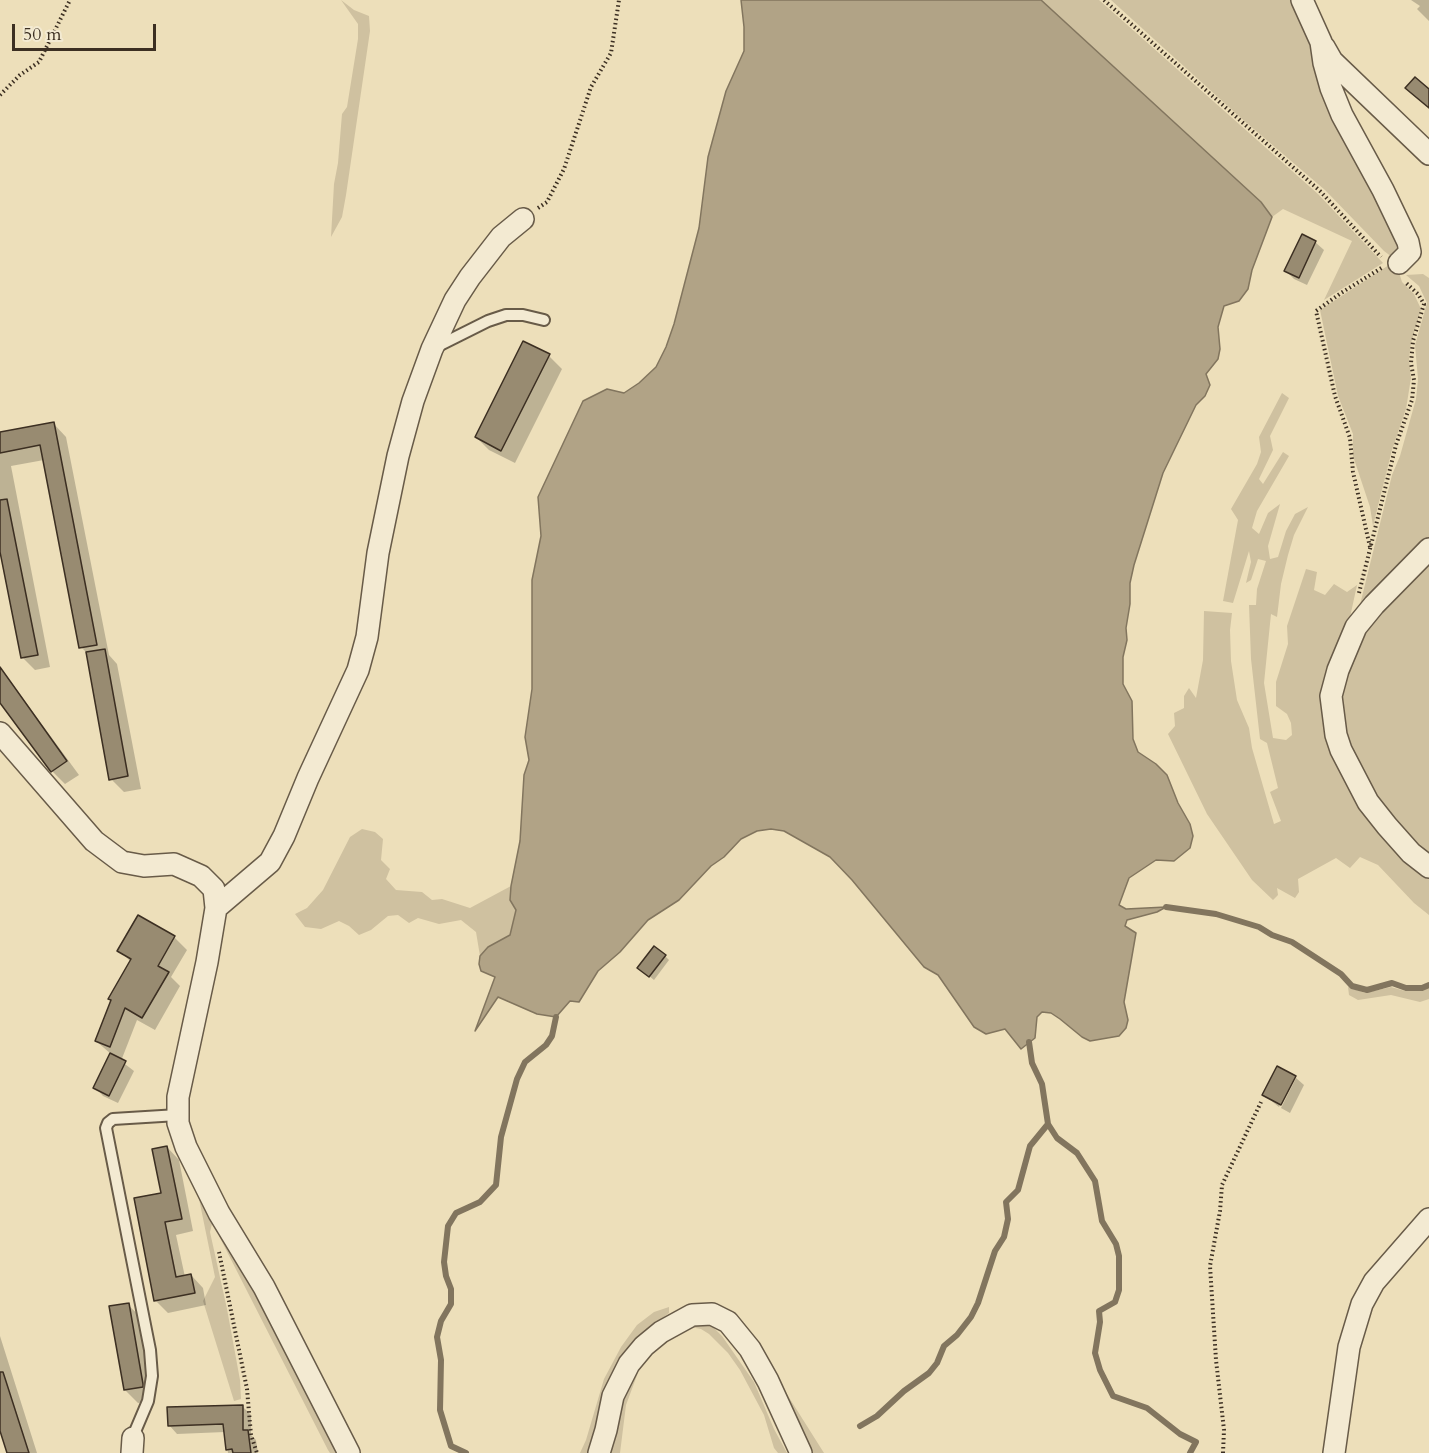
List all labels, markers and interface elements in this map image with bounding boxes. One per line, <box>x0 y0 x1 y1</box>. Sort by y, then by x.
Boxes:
scale bar <box>15 12 159 50</box>
text: 50 m <box>23 22 62 47</box>

